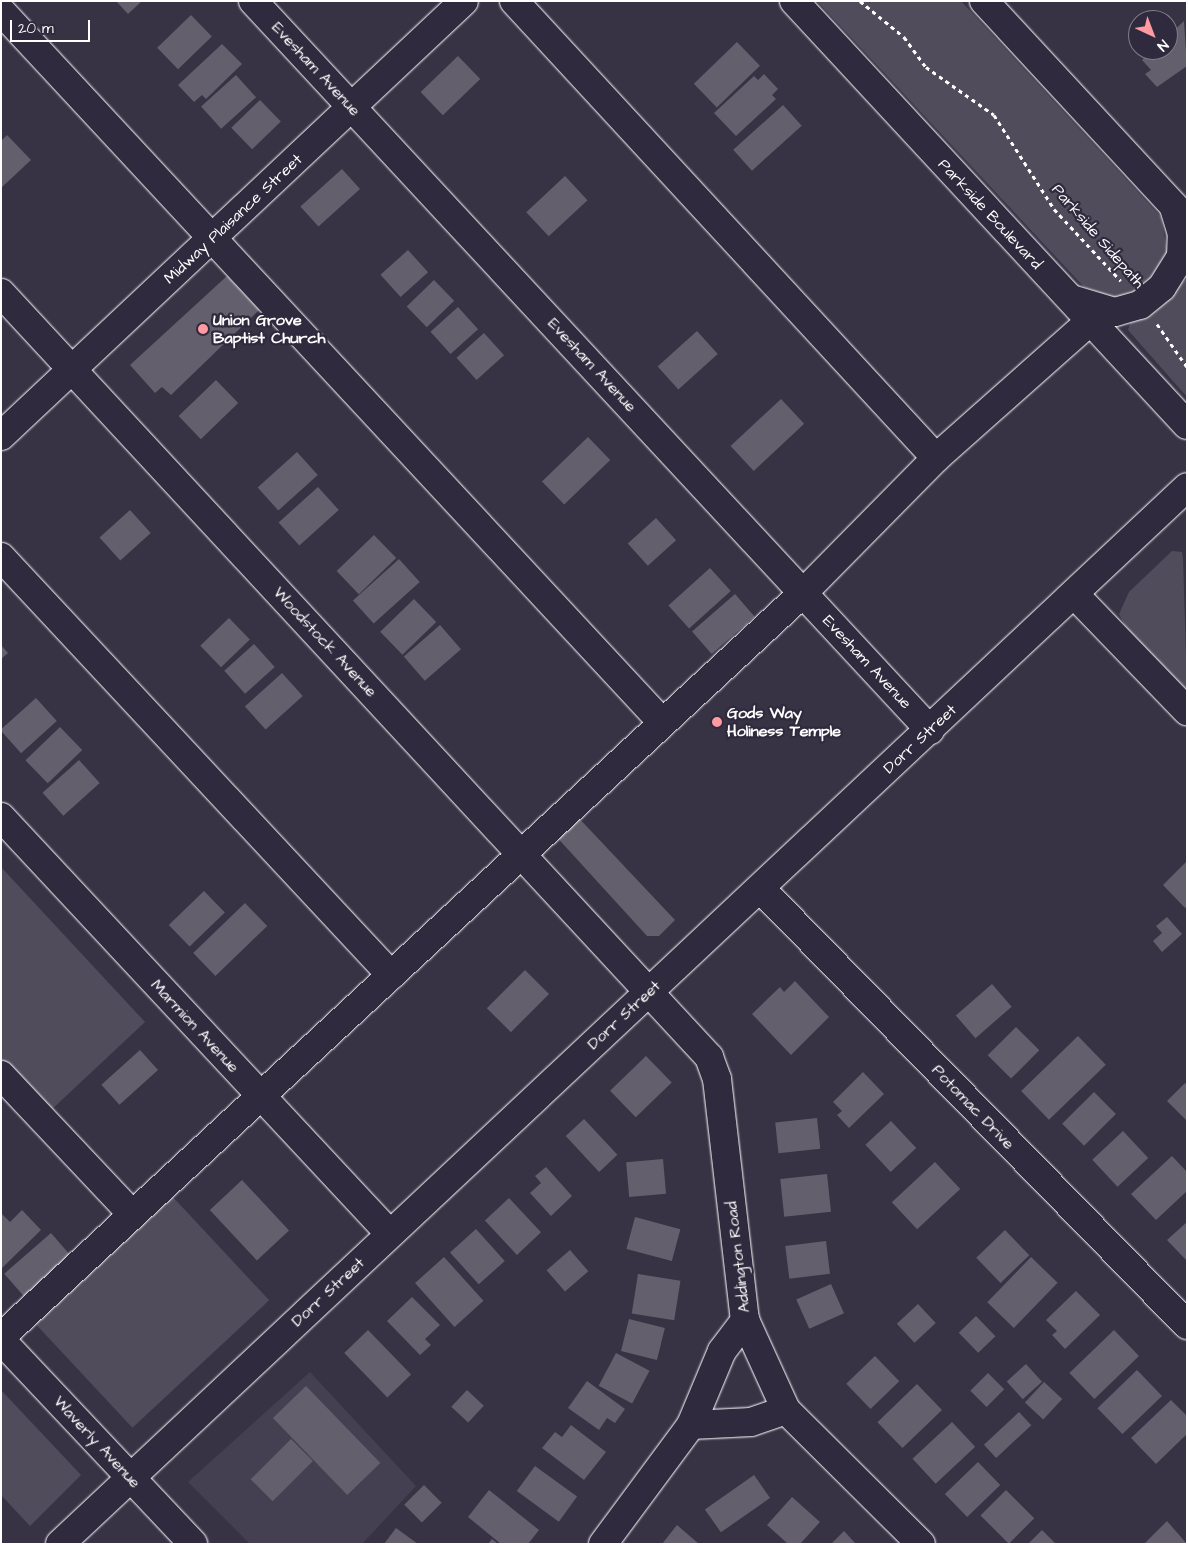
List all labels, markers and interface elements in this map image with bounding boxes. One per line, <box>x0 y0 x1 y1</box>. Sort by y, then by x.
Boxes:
scale bar <box>12 10 92 42</box>
north arrow <box>1128 10 1178 60</box>
text: 20 m <box>18 18 54 39</box>
street label: Evesham Avenue <box>268 18 364 120</box>
text: N <box>1153 35 1173 56</box>
street label: Midway Plaisance Street <box>160 150 306 288</box>
street label: Parkside Boulevard <box>934 155 1046 273</box>
street label: Parkside Sidepath <box>1048 180 1148 292</box>
place label: Union Grove Baptist Church <box>213 310 325 348</box>
street label: Evesham Avenue <box>544 314 640 416</box>
marker: Union Grove Baptist Church <box>197 323 209 335</box>
street label: Woodstock Avenue <box>269 583 381 701</box>
street label: Evesham Avenue <box>819 611 915 713</box>
street label: Dorr Street <box>880 700 960 778</box>
place label: Gods Way Holiness Temple <box>727 703 841 741</box>
marker: Gods Way Holiness Temple <box>711 716 723 728</box>
street label: Marmion Avenue <box>147 975 243 1077</box>
street label: Dorr Street <box>584 976 664 1054</box>
street label: Potomac Drive <box>928 1061 1018 1153</box>
street label: Addington Road <box>722 1200 754 1314</box>
street label: Dorr Street <box>288 1253 368 1331</box>
street label: Waverly Avenue <box>50 1392 144 1492</box>

